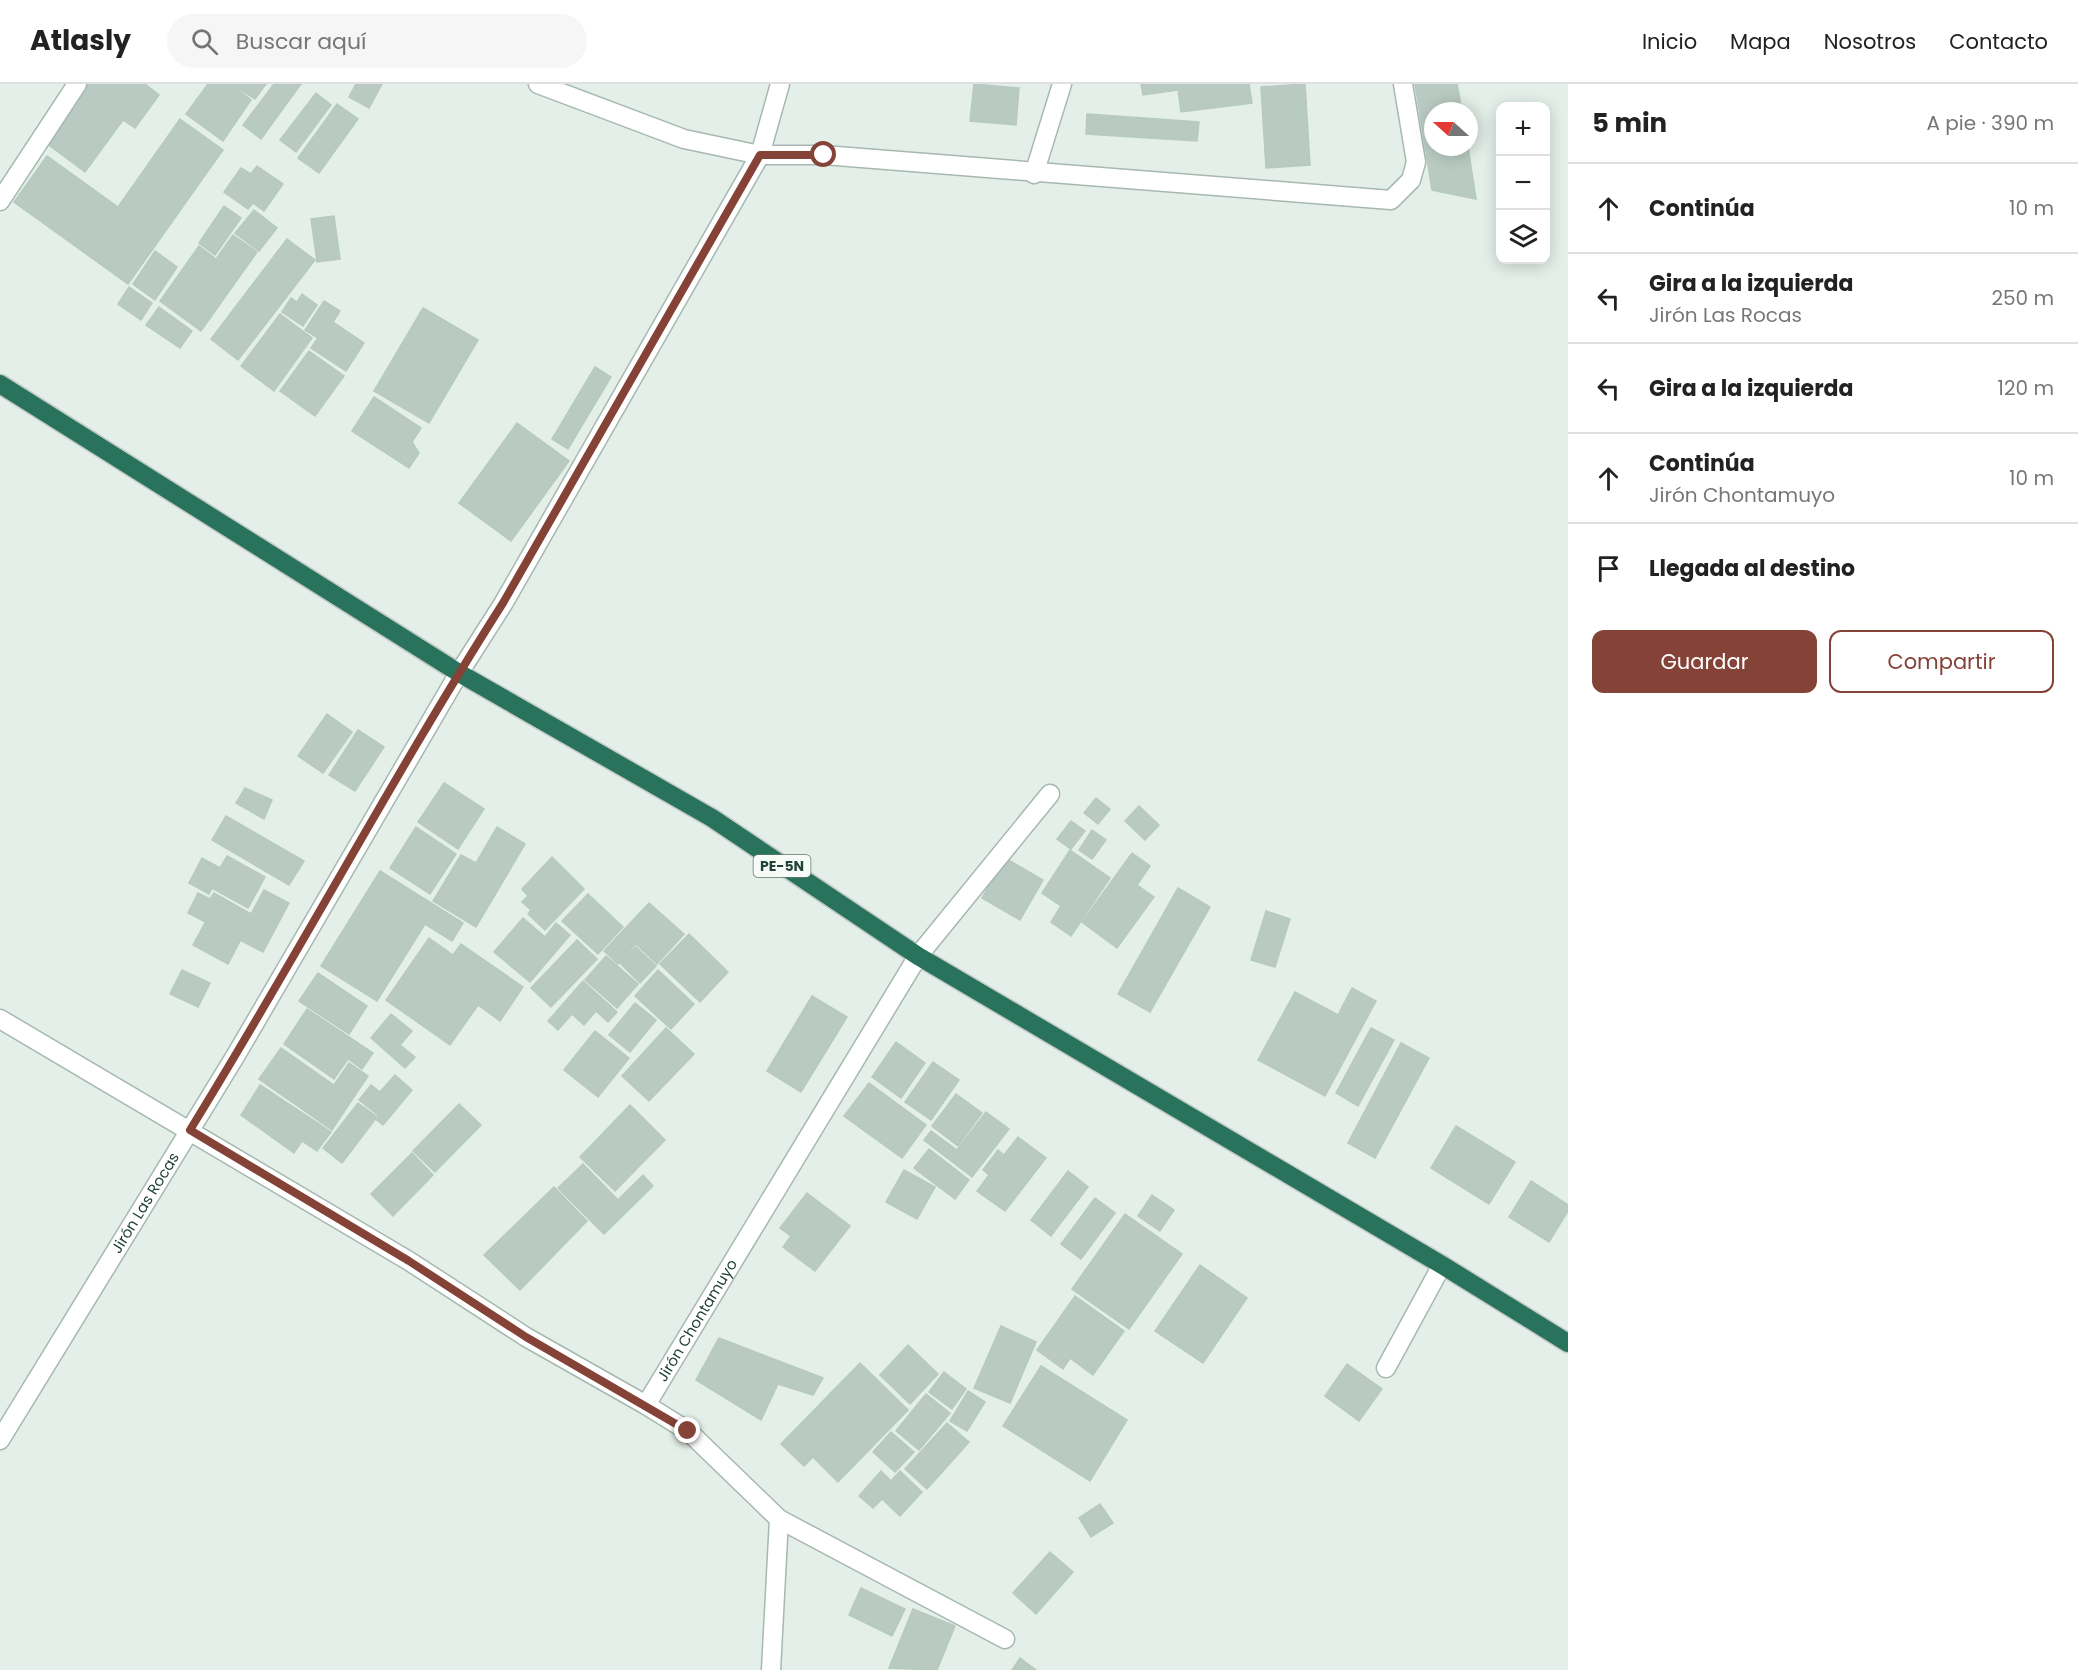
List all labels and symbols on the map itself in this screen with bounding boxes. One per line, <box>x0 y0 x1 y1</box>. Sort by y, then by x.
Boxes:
north arrow <box>1424 102 1478 156</box>
route start <box>810 141 836 167</box>
road number: PE-5N <box>754 855 810 877</box>
street label: Jirón Las Rocas <box>106 1148 184 1257</box>
street label: Jirón Chontamuyo <box>652 1255 742 1385</box>
route end <box>674 1417 700 1443</box>

